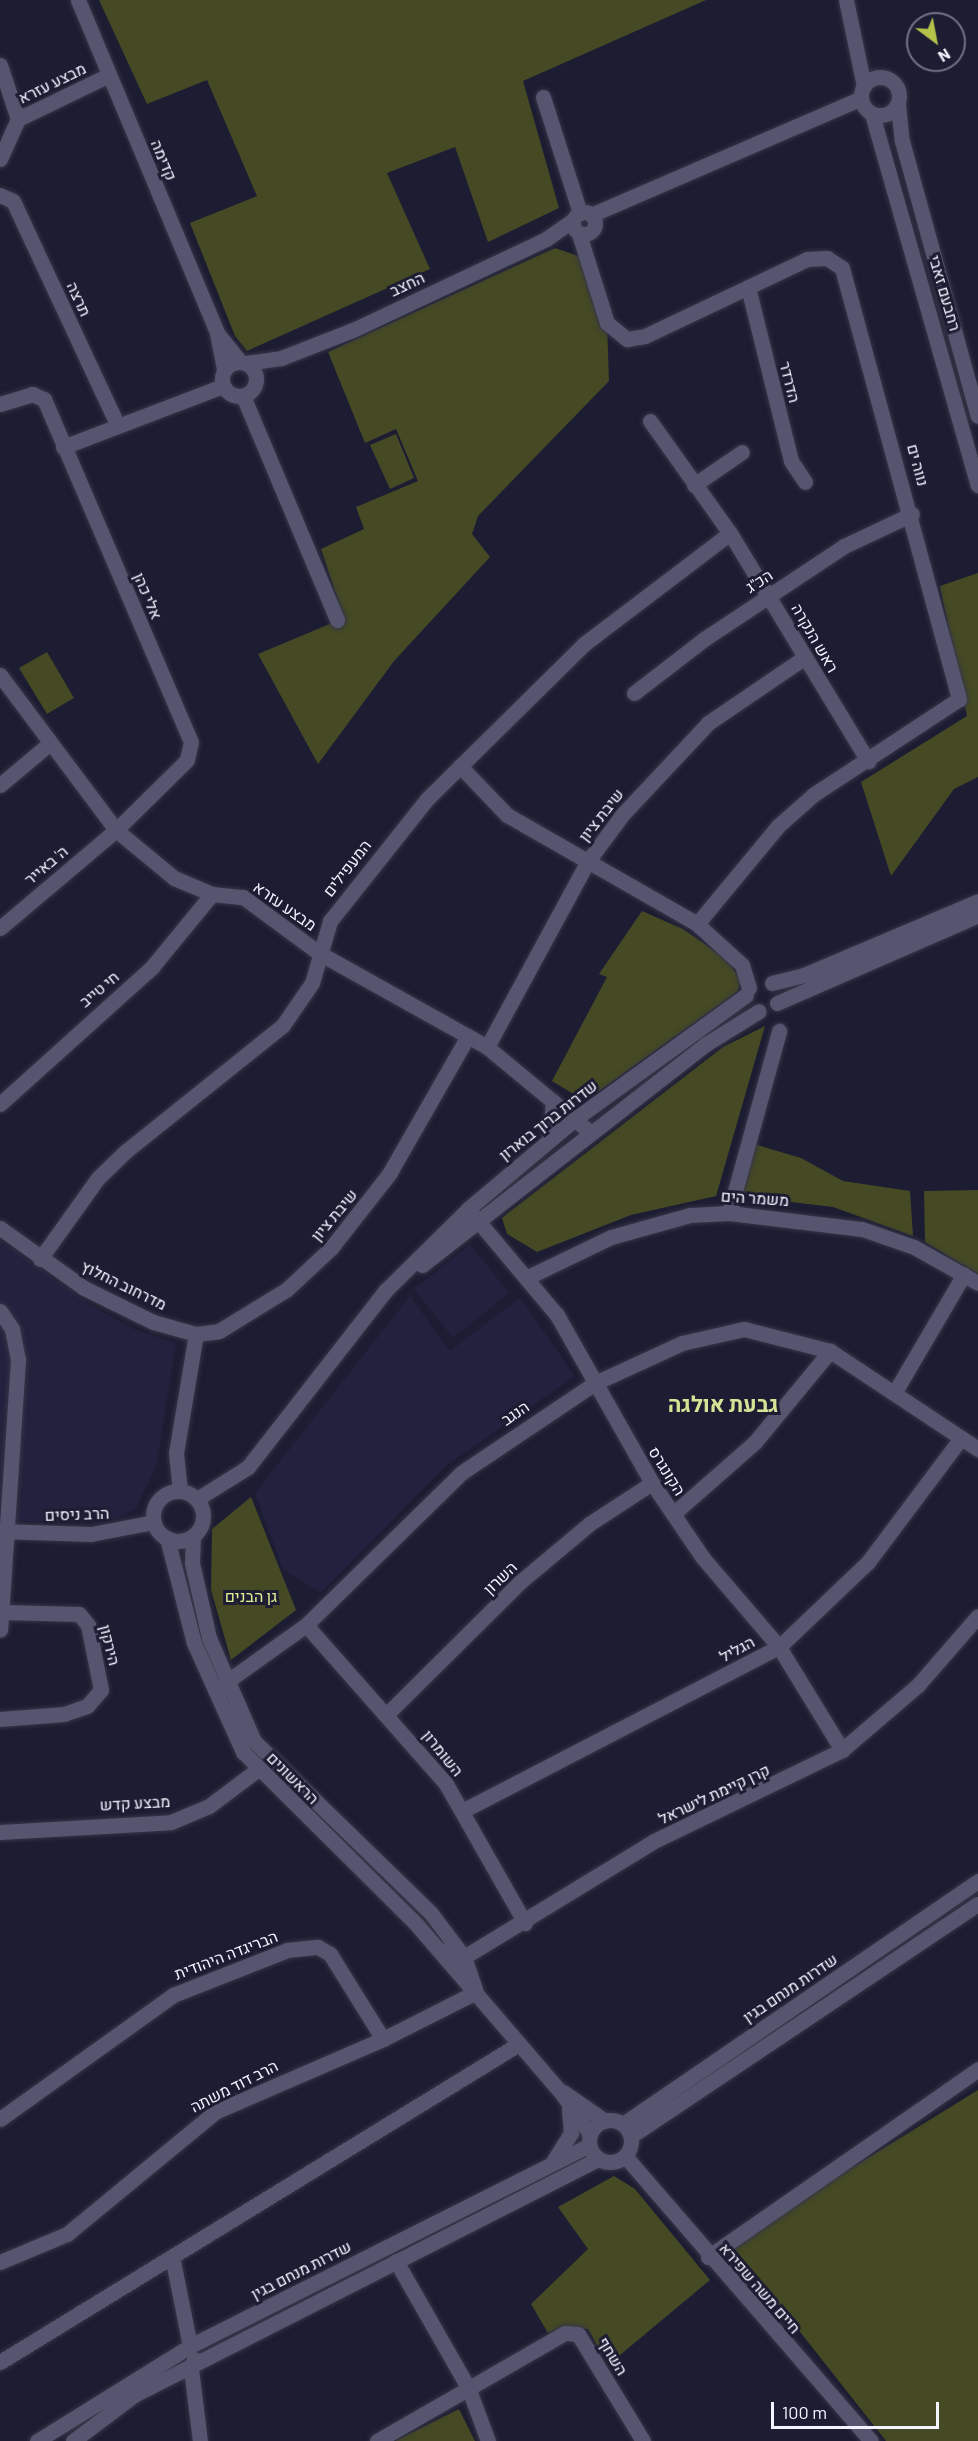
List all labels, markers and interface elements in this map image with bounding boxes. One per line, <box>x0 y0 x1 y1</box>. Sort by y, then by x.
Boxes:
north arrow <box>906 12 966 72</box>
text: N <box>935 45 954 67</box>
street label: מבצע עזרא <box>15 58 89 108</box>
street label: קדימה <box>147 137 181 183</box>
street label: רחבעם זאבי <box>925 253 965 333</box>
street label: החצב <box>386 268 428 300</box>
street label: תרצה <box>63 279 95 319</box>
street label: הדרדר <box>776 359 804 405</box>
street label: נווה ים <box>903 442 933 488</box>
street label: הכ"ג <box>742 565 776 597</box>
street label: אלי כהן <box>130 570 166 622</box>
street label: ראש הנקרה <box>788 600 842 676</box>
street label: שיבת ציון <box>574 785 628 845</box>
street label: המעפילים <box>319 836 375 900</box>
street label: ה' באייר <box>20 841 72 889</box>
street label: מבצע עזרא <box>250 877 320 935</box>
street label: חי טייב <box>75 967 123 1011</box>
street label: שדרות ברוך בוארון <box>495 1076 601 1164</box>
street label: שיבת ציון <box>307 1185 361 1245</box>
street label: משמר הים <box>720 1186 790 1210</box>
street label: מדרחוב החלוץ <box>78 1256 170 1314</box>
district label: גבעת אולגה <box>668 1391 778 1417</box>
street label: הנגב <box>497 1397 533 1429</box>
street label: הקונגרס <box>645 1443 689 1499</box>
street label: הרב ניסים <box>44 1503 110 1525</box>
street label: השרון <box>479 1557 521 1599</box>
park label: גן הבנים <box>225 1586 277 1606</box>
street label: הירקון <box>96 1623 124 1667</box>
street label: הגליל <box>716 1632 758 1666</box>
street label: השומרון <box>419 1726 467 1780</box>
street label: הראשונים <box>263 1748 323 1808</box>
street label: קרן קיימת לישראל <box>655 1760 773 1828</box>
street label: מבצע קדש <box>99 1792 171 1814</box>
street label: הבריגדה היהודית <box>172 1926 280 1984</box>
street label: שדרות מנחם בגין <box>739 1949 841 2027</box>
street label: הרב דוד משתה <box>187 2056 281 2116</box>
street label: שדרות מנחם בגין <box>248 2237 354 2303</box>
street label: חיים משה שפירא <box>715 2239 805 2337</box>
street label: השחף <box>594 2333 632 2379</box>
scale bar <box>774 2390 942 2428</box>
text: 100 m <box>782 2401 827 2423</box>

